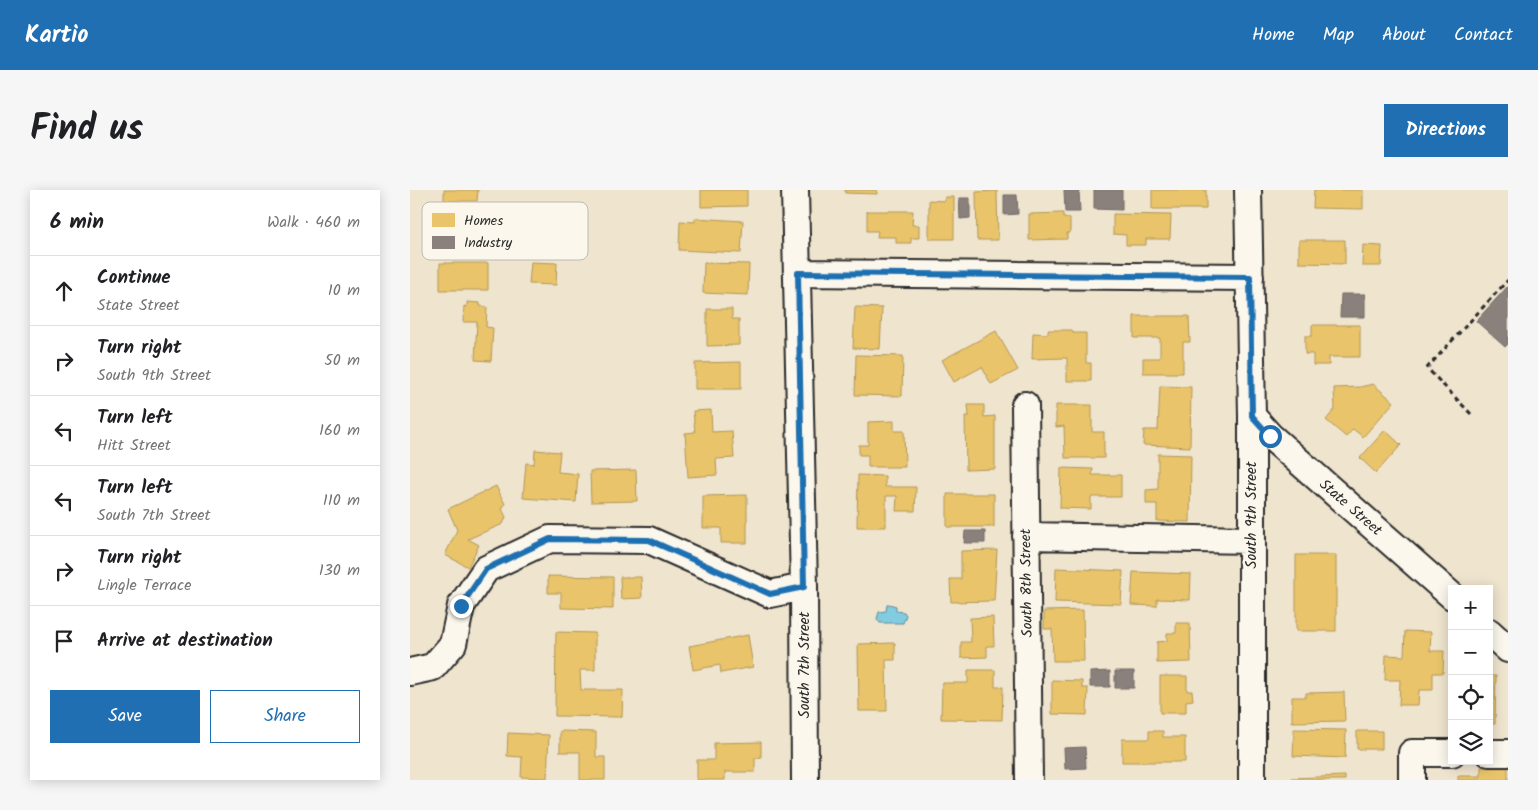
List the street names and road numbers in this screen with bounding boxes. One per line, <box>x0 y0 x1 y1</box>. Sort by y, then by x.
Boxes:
street label: South 9th Street <box>1240 461 1264 569</box>
street label: State Street <box>1313 473 1388 542</box>
street label: South 8th Street <box>1014 528 1040 638</box>
street label: South 7th Street <box>793 611 817 718</box>

